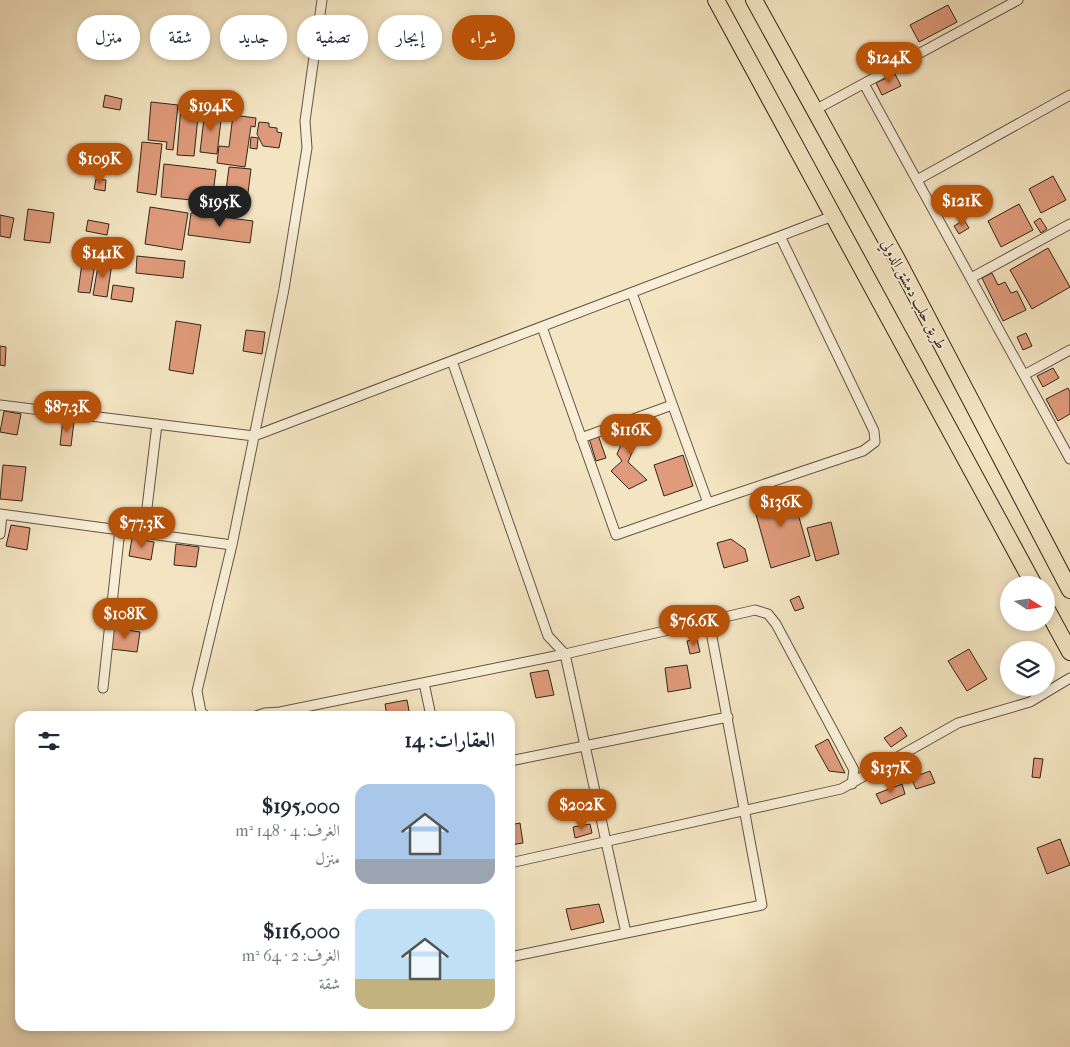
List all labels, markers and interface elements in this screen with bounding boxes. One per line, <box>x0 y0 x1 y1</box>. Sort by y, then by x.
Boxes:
chip: منزل <box>77 15 140 60</box>
chip: شقة <box>150 15 210 60</box>
chip: جديد <box>220 15 287 60</box>
chip: تصفية <box>297 15 368 60</box>
chip: إيجار <box>378 15 442 60</box>
chip: شراء <box>452 15 515 60</box>
pin: $124K <box>854 42 924 84</box>
text: $124K <box>867 48 911 67</box>
pin: $194K <box>176 90 246 132</box>
text: $194K <box>189 96 233 115</box>
pin: $109K <box>65 142 135 185</box>
text: $109K <box>78 149 122 168</box>
pin: $121K <box>927 184 997 227</box>
pin: $195K <box>185 186 255 228</box>
text: $121K <box>942 191 982 210</box>
text: $195K <box>199 192 241 211</box>
pin: $141K <box>68 236 138 279</box>
street label: طريق حلب دمشق الدولي <box>875 236 951 354</box>
text: $141K <box>82 243 124 262</box>
pin: $87.3K <box>26 390 108 433</box>
text: $87.3K <box>44 397 90 416</box>
pin: $116K <box>596 414 666 456</box>
text: $116K <box>611 420 651 439</box>
pin: $136K <box>746 486 816 528</box>
text: $136K <box>760 492 802 511</box>
pin: $77.3K <box>101 506 183 549</box>
text: $77.3K <box>119 513 165 532</box>
north arrow <box>1000 576 1055 631</box>
map controls <box>1000 576 1055 696</box>
pin: $108K <box>90 598 160 640</box>
text: $108K <box>104 604 146 623</box>
pin: $76.6K <box>653 604 735 647</box>
text: $76.6K <box>670 611 718 630</box>
button: layers <box>1000 641 1055 696</box>
icon: filters <box>35 727 63 755</box>
text: العقارات: 14 <box>404 728 495 752</box>
pin: $137K <box>856 752 926 794</box>
text: $137K <box>871 758 911 777</box>
pin: $202K <box>547 788 617 831</box>
text: $195,000 <box>262 794 340 818</box>
text: $202K <box>559 795 605 814</box>
icon: home <box>395 804 455 864</box>
text: الغرف: 4 · 148 m² <box>235 821 340 840</box>
text: منزل <box>315 849 340 868</box>
text: $116,000 <box>263 919 340 943</box>
icon: home <box>395 929 455 989</box>
text: الغرف: 2 · 64 m² <box>242 946 340 965</box>
text: شقة <box>319 974 340 993</box>

